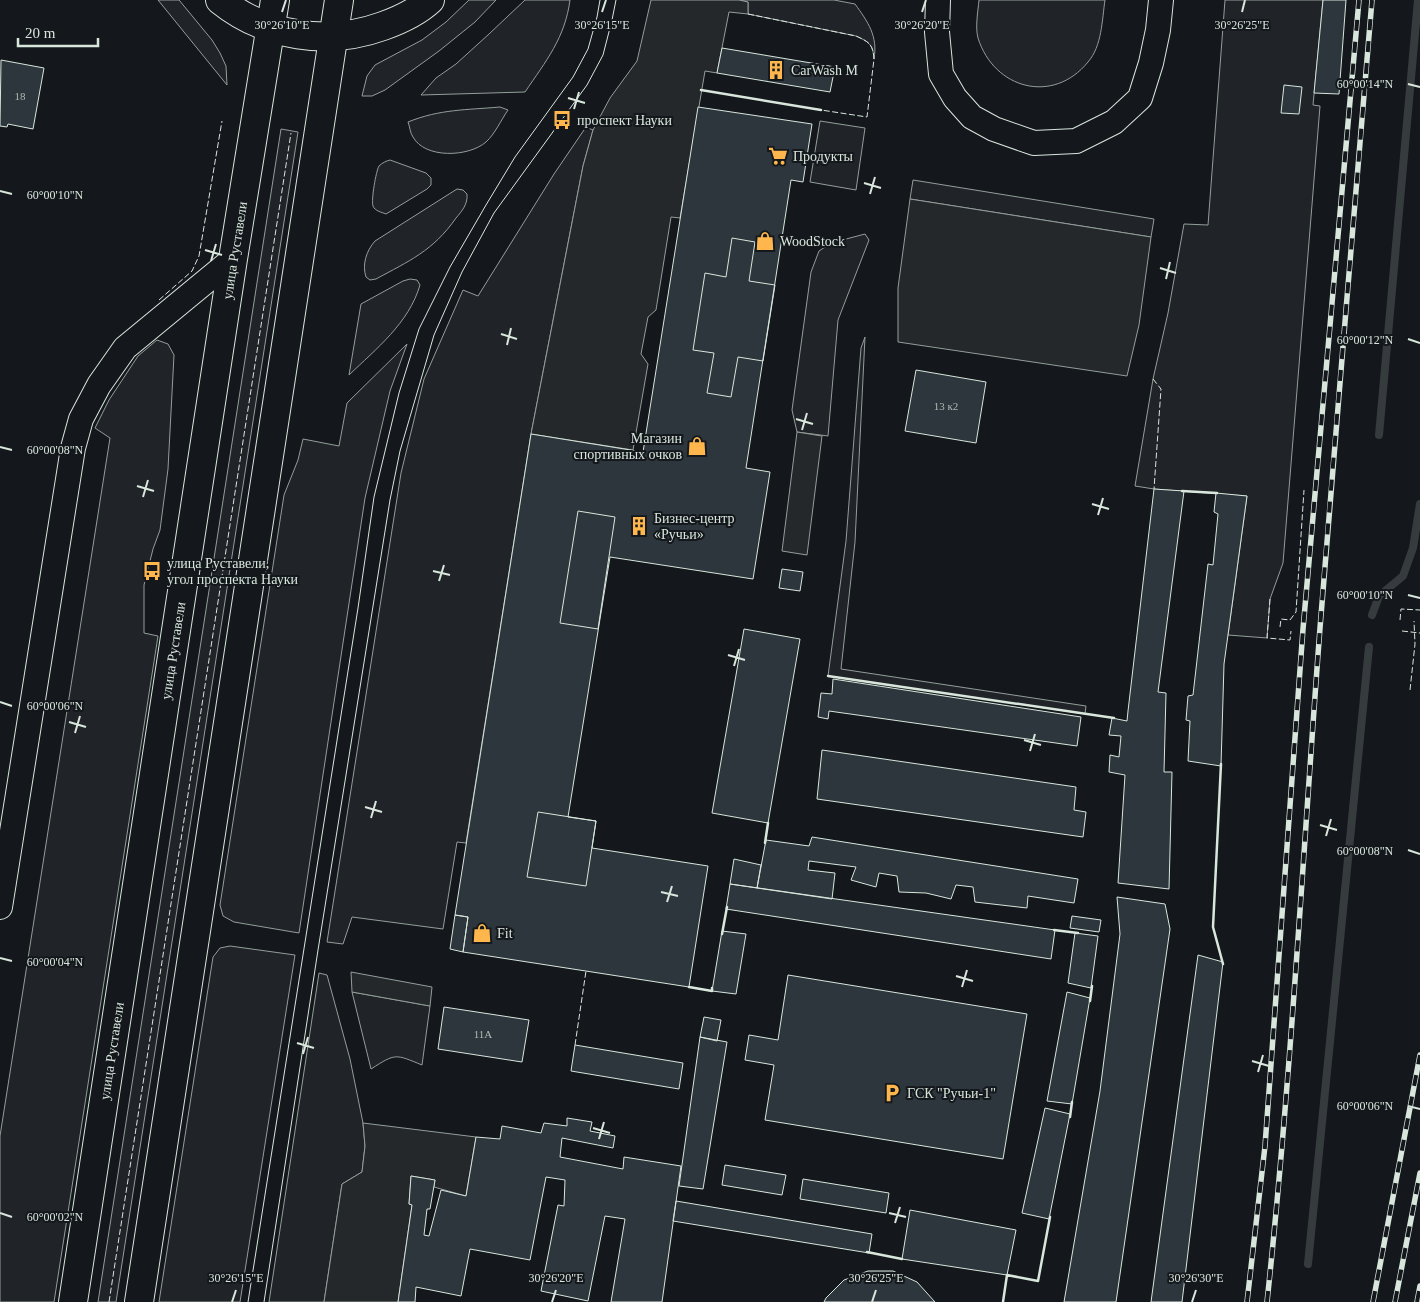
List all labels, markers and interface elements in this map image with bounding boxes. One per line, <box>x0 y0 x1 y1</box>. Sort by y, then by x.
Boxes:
scale bar <box>18 15 98 47</box>
text: 30°26'10"E <box>254 18 310 32</box>
text: 30°26'15"E <box>574 18 630 32</box>
text: 30°26'20"E <box>894 18 950 32</box>
text: 30°26'25"E <box>1214 18 1270 32</box>
text: 20 m <box>25 25 56 41</box>
building icon: CarWash M <box>765 59 787 81</box>
place label: CarWash M <box>791 63 858 78</box>
text: 60°00'14"N <box>1337 77 1394 91</box>
house number: 18 <box>15 90 26 102</box>
bus stop icon: проспект Науки <box>551 109 573 131</box>
place label: проспект Науки <box>577 113 672 128</box>
supermarket icon: Продукты <box>767 145 789 167</box>
place label: Продукты <box>793 149 854 164</box>
text: 60°00'10"N <box>27 188 84 202</box>
street label: улица Руставели <box>219 200 250 300</box>
shop icon: WoodStock <box>754 230 776 252</box>
place label: WoodStock <box>780 234 845 249</box>
text: 60°00'12"N <box>1337 333 1394 347</box>
house number: 13 к2 <box>934 400 958 412</box>
place label: Магазин спортивных очков <box>573 431 683 462</box>
shop icon: Магазин спортивных очков <box>686 435 708 457</box>
text: 60°00'08"N <box>27 443 84 457</box>
place label: Бизнес-центр «Ручьи» <box>654 511 734 542</box>
building icon: Бизнес-центр «Ручьи» <box>628 515 650 537</box>
place label: улица Руставели, угол проспекта Науки <box>167 556 298 587</box>
bus stop icon: улица Руставели, угол проспекта Науки <box>141 560 163 582</box>
text: 60°00'10"N <box>1337 588 1394 602</box>
street label: улица Руставели <box>158 600 188 701</box>
text: 60°00'06"N <box>27 699 84 713</box>
text: 60°00'08"N <box>1337 844 1394 858</box>
shop icon: Fit <box>471 922 493 944</box>
place label: Fit <box>497 926 513 941</box>
text: 60°00'04"N <box>27 955 84 969</box>
street label: улица Руставели <box>97 1000 127 1101</box>
house number: 11А <box>474 1028 492 1040</box>
parking icon: ГСК "Ручьи-1" <box>881 1082 903 1104</box>
place label: ГСК "Ручьи-1" <box>907 1086 996 1101</box>
text: 60°00'06"N <box>1337 1099 1394 1113</box>
text: 60°00'02"N <box>27 1210 84 1224</box>
text: 30°26'15"E <box>208 1271 264 1285</box>
text: 30°26'20"E <box>528 1271 584 1285</box>
text: 30°26'25"E <box>848 1271 904 1285</box>
text: 30°26'30"E <box>1168 1271 1224 1285</box>

